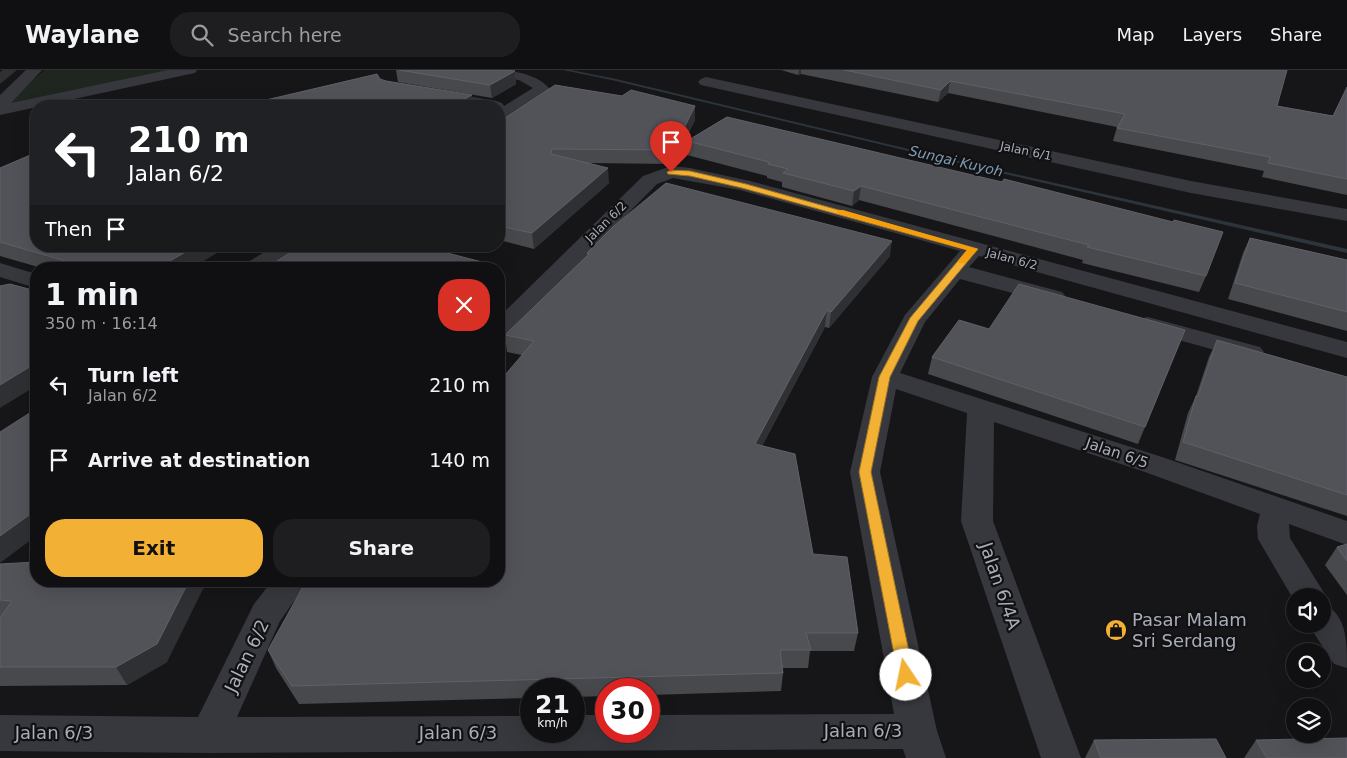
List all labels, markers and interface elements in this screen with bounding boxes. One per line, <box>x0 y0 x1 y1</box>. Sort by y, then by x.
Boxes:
search box <box>170 12 520 57</box>
text: Waylane <box>25 21 140 49</box>
icon: search <box>188 21 216 49</box>
text: Search here <box>228 24 342 46</box>
text: Map <box>1116 24 1154 45</box>
text: Layers <box>1182 24 1242 45</box>
text: Share <box>1270 24 1322 45</box>
icon: left <box>45 120 110 185</box>
text: 210 m <box>128 120 250 160</box>
pin <box>650 121 692 172</box>
icon: arrive <box>657 128 685 156</box>
street label: Jalan 6/1 <box>998 139 1053 163</box>
water label: Sungai Kuyoh <box>908 142 1004 180</box>
text: Jalan 6/2 <box>128 161 224 186</box>
street label: Jalan 6/2 <box>582 199 629 246</box>
icon: arrive <box>102 215 130 243</box>
text: Then <box>45 218 92 240</box>
street label: Jalan 6/2 <box>984 245 1039 273</box>
text: 1 min <box>45 277 139 312</box>
button: close <box>438 279 490 331</box>
text: 350 m · 16:14 <box>45 314 158 333</box>
text: Turn left <box>88 364 179 386</box>
icon: left <box>45 371 73 399</box>
text: 210 m <box>429 374 490 396</box>
text: Jalan 6/2 <box>88 386 158 405</box>
street label: Jalan 6/5 <box>1082 434 1151 472</box>
icon: arrive <box>45 446 73 474</box>
text: Arrive at destination <box>88 449 310 471</box>
text: 140 m <box>429 449 490 471</box>
button: Exit <box>45 519 263 577</box>
button: Share <box>273 519 490 577</box>
street label: Jalan 6/4A <box>975 539 1025 633</box>
map controls <box>1286 588 1331 743</box>
button: sound <box>1286 588 1331 633</box>
place label: Pasar Malam Sri Serdang <box>1132 609 1247 651</box>
street label: Jalan 6/2 <box>219 616 273 697</box>
shop icon: Pasar Malam Sri Serdang <box>1104 618 1128 642</box>
button: search <box>1286 643 1331 688</box>
position arrow <box>879 648 931 700</box>
speed limit sign: 30 <box>595 678 660 743</box>
text: 21 <box>535 690 570 719</box>
button: layers <box>1286 698 1331 743</box>
text: km/h <box>537 716 568 730</box>
street label: Jalan 6/3 <box>823 720 902 741</box>
street label: Jalan 6/3 <box>14 722 93 743</box>
street label: Jalan 6/3 <box>418 722 497 743</box>

